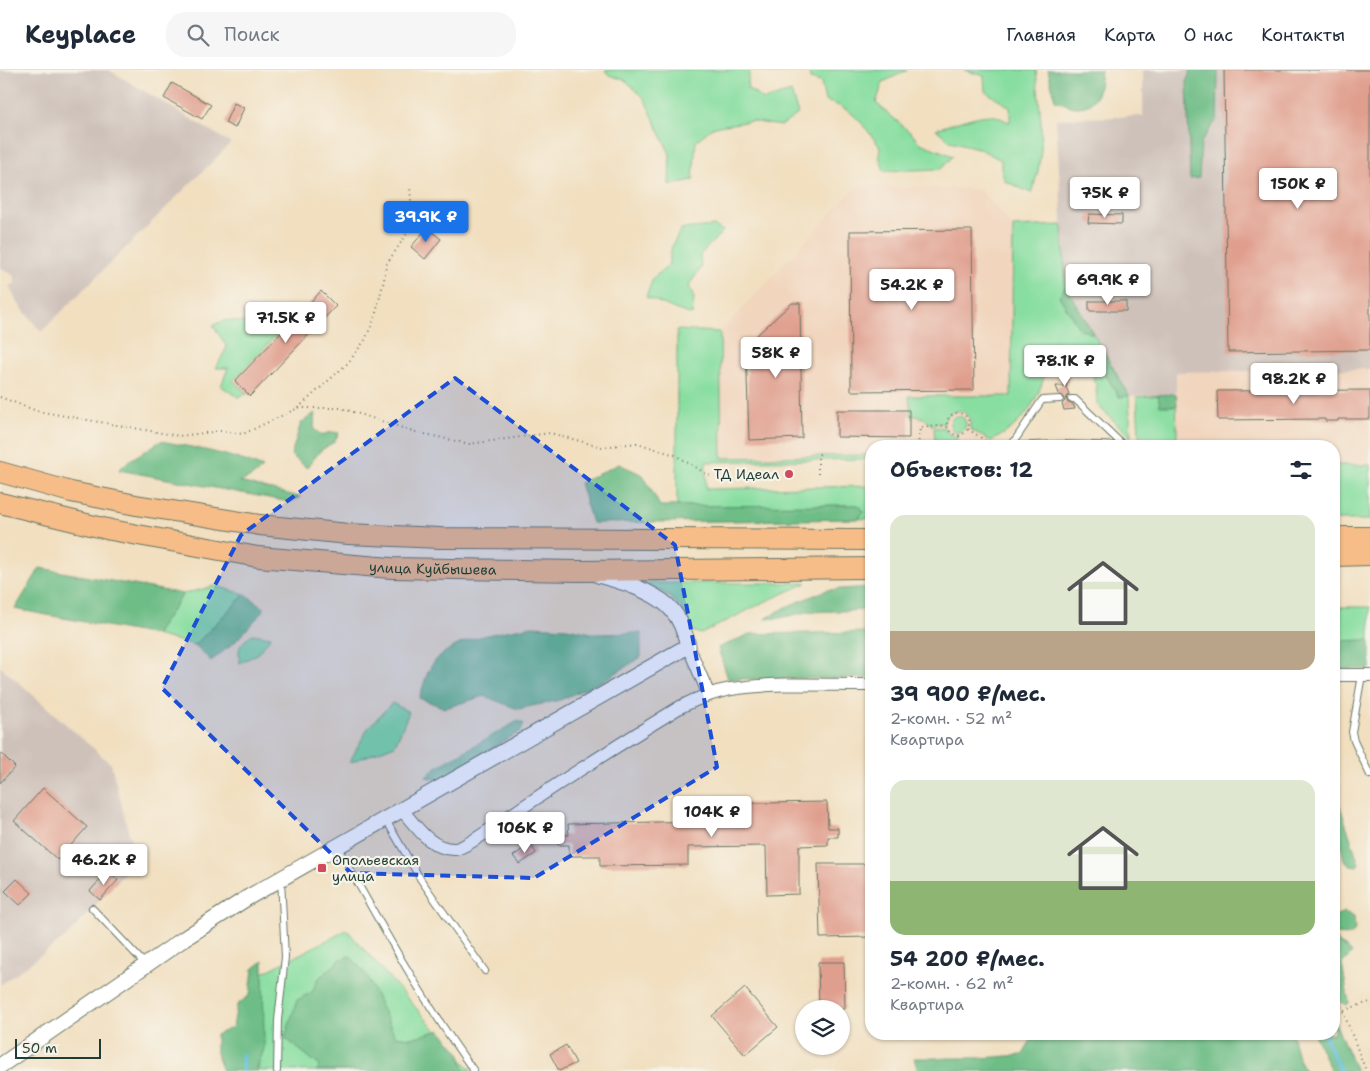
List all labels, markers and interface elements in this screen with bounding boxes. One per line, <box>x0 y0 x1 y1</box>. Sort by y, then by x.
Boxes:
search box <box>166 12 516 57</box>
text: Keyplace <box>25 19 136 51</box>
icon: search <box>184 21 212 49</box>
text: Поиск <box>224 22 280 47</box>
text: Главная <box>1006 23 1076 47</box>
text: Карта <box>1104 23 1156 47</box>
text: О нас <box>1184 23 1233 47</box>
text: Контакты <box>1261 23 1345 47</box>
pin: 150K ₽ <box>1257 168 1339 210</box>
text: 150K ₽ <box>1270 173 1326 194</box>
pin: 75K ₽ <box>1070 176 1140 219</box>
text: 75K ₽ <box>1081 182 1129 203</box>
pin: 39.9K ₽ <box>380 200 472 243</box>
text: 39.9K ₽ <box>394 206 458 227</box>
pin: 69.9K ₽ <box>1062 264 1154 306</box>
pin: 54.2K ₽ <box>866 268 958 311</box>
text: 69.9K ₽ <box>1077 269 1139 290</box>
text: 54.2K ₽ <box>880 274 944 295</box>
pin: 71.5K ₽ <box>240 302 332 344</box>
text: 71.5K ₽ <box>256 307 316 328</box>
pin: 58K ₽ <box>741 336 811 379</box>
text: 58K ₽ <box>752 342 800 363</box>
pin: 78.1K ₽ <box>1019 344 1111 387</box>
text: 78.1K ₽ <box>1035 350 1095 371</box>
pin: 98.2K ₽ <box>1248 362 1340 405</box>
text: 98.2K ₽ <box>1261 368 1327 389</box>
text: Объектов: 12 <box>890 456 1033 484</box>
icon: filters <box>1287 456 1315 484</box>
place label: ТД Идеал <box>714 465 779 483</box>
marker: ТД Идеал <box>783 468 795 480</box>
icon: home <box>1058 548 1148 638</box>
street label: улица Куйбышева <box>368 557 497 579</box>
text: 39 900 ₽/мес. <box>890 680 1046 708</box>
text: 2-комн. · 52 m² <box>890 708 1012 729</box>
text: Квартира <box>890 729 964 750</box>
pin: 104K ₽ <box>671 796 753 838</box>
text: 104K ₽ <box>684 801 740 822</box>
pin: 106K ₽ <box>484 812 566 854</box>
icon: home <box>1058 813 1148 903</box>
text: 106K ₽ <box>497 817 553 838</box>
pin: 46.2K ₽ <box>58 844 150 886</box>
text: 46.2K ₽ <box>71 849 137 870</box>
place label: Опольевская улица <box>332 851 419 885</box>
marker: Опольевская улица <box>316 862 328 874</box>
text: 54 200 ₽/мес. <box>890 945 1045 973</box>
text: 2-комн. · 62 m² <box>890 973 1014 994</box>
text: Квартира <box>890 994 964 1015</box>
map controls <box>795 1000 850 1055</box>
button: layers <box>795 1000 850 1055</box>
scale bar <box>15 1036 101 1059</box>
text: 50 m <box>22 1039 57 1057</box>

